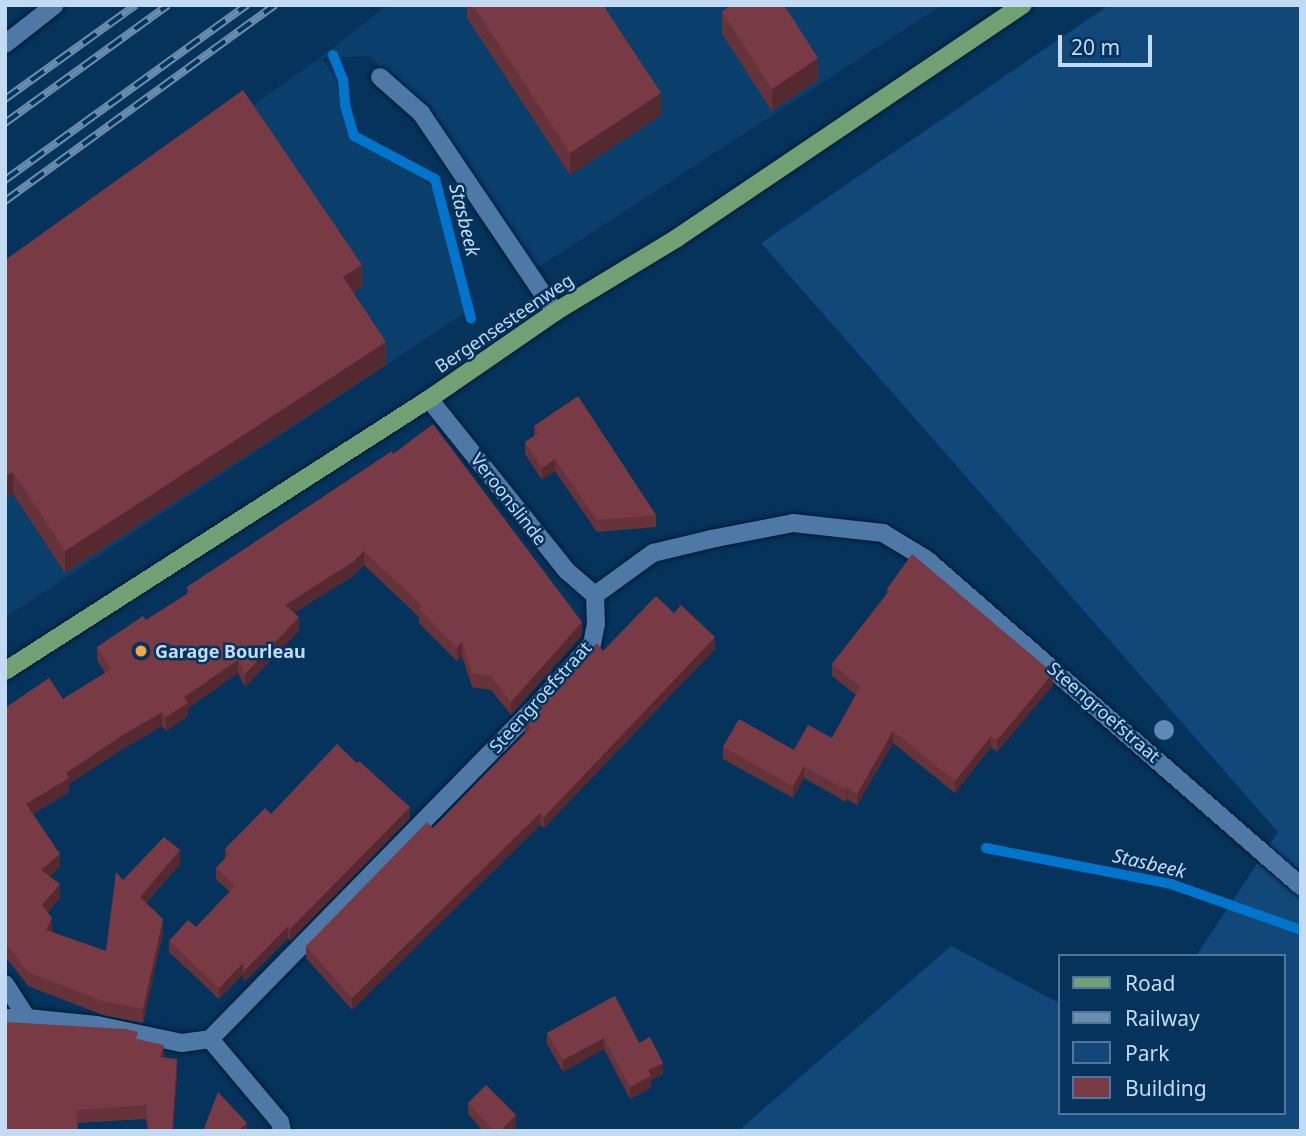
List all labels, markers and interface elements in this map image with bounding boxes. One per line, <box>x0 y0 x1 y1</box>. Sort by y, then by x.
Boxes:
scale bar <box>1061 21 1156 65</box>
text: 20 m <box>1071 33 1120 61</box>
water label: Stasbeek <box>444 181 484 259</box>
street label: Bergensesteenweg <box>431 269 577 377</box>
street label: Veroonslinde <box>466 449 552 549</box>
street label: Steengroefstraat <box>484 637 596 757</box>
place label: Garage Bourleau <box>155 640 306 662</box>
marker: Garage Bourleau <box>133 643 149 659</box>
street label: Steengroefstraat <box>1043 657 1165 767</box>
water label: Stasbeek <box>1110 845 1188 883</box>
legend <box>1058 954 1285 1115</box>
text: Road <box>1125 969 1175 997</box>
text: Railway <box>1125 1004 1200 1032</box>
text: Park <box>1125 1039 1169 1067</box>
text: Building <box>1125 1074 1207 1102</box>

